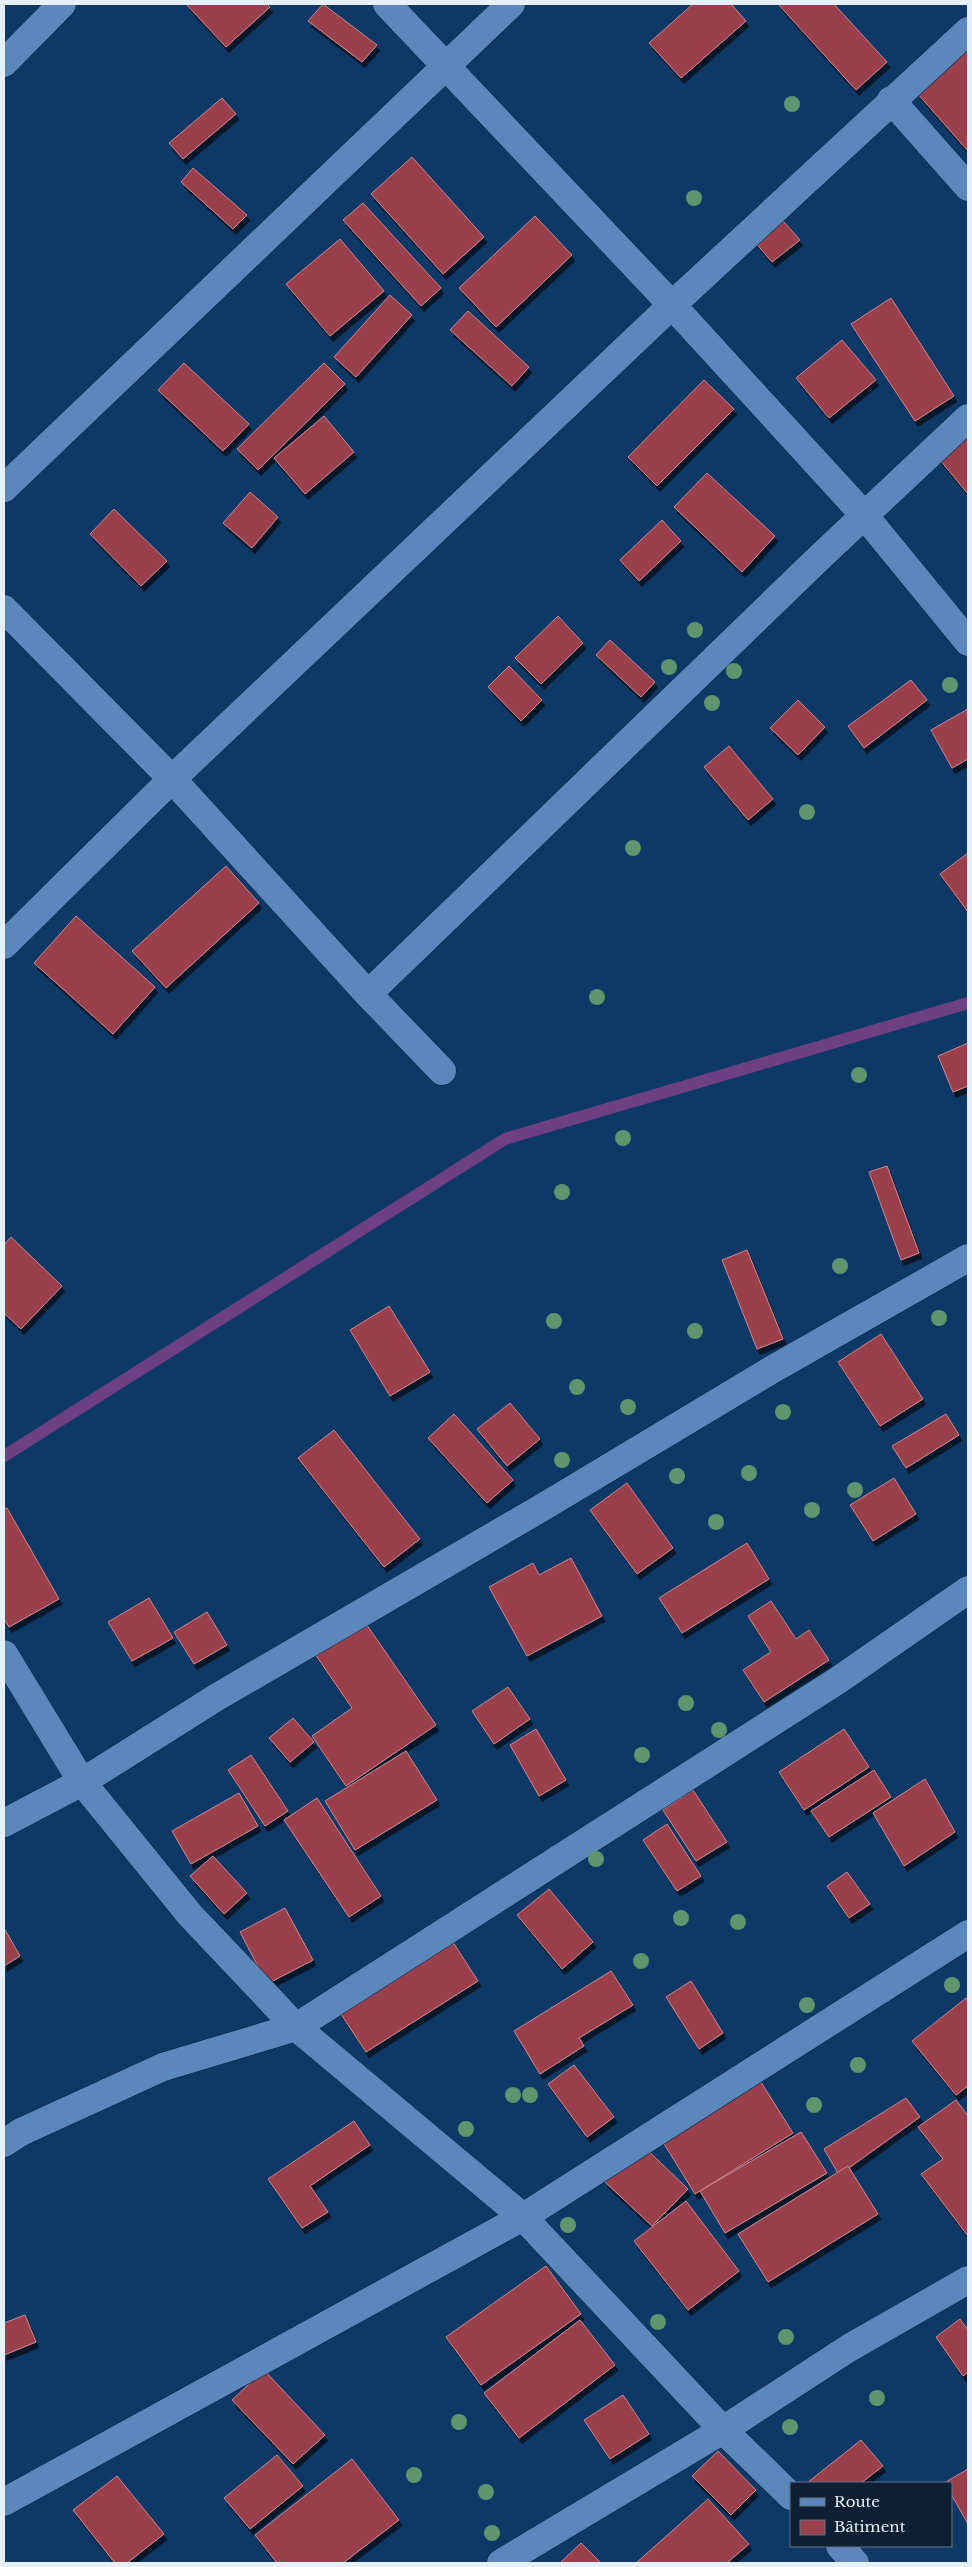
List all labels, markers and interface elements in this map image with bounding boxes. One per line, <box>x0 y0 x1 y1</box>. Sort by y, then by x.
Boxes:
legend <box>790 2482 952 2547</box>
text: Route <box>834 2492 880 2511</box>
text: Bâtiment <box>834 2517 906 2536</box>

